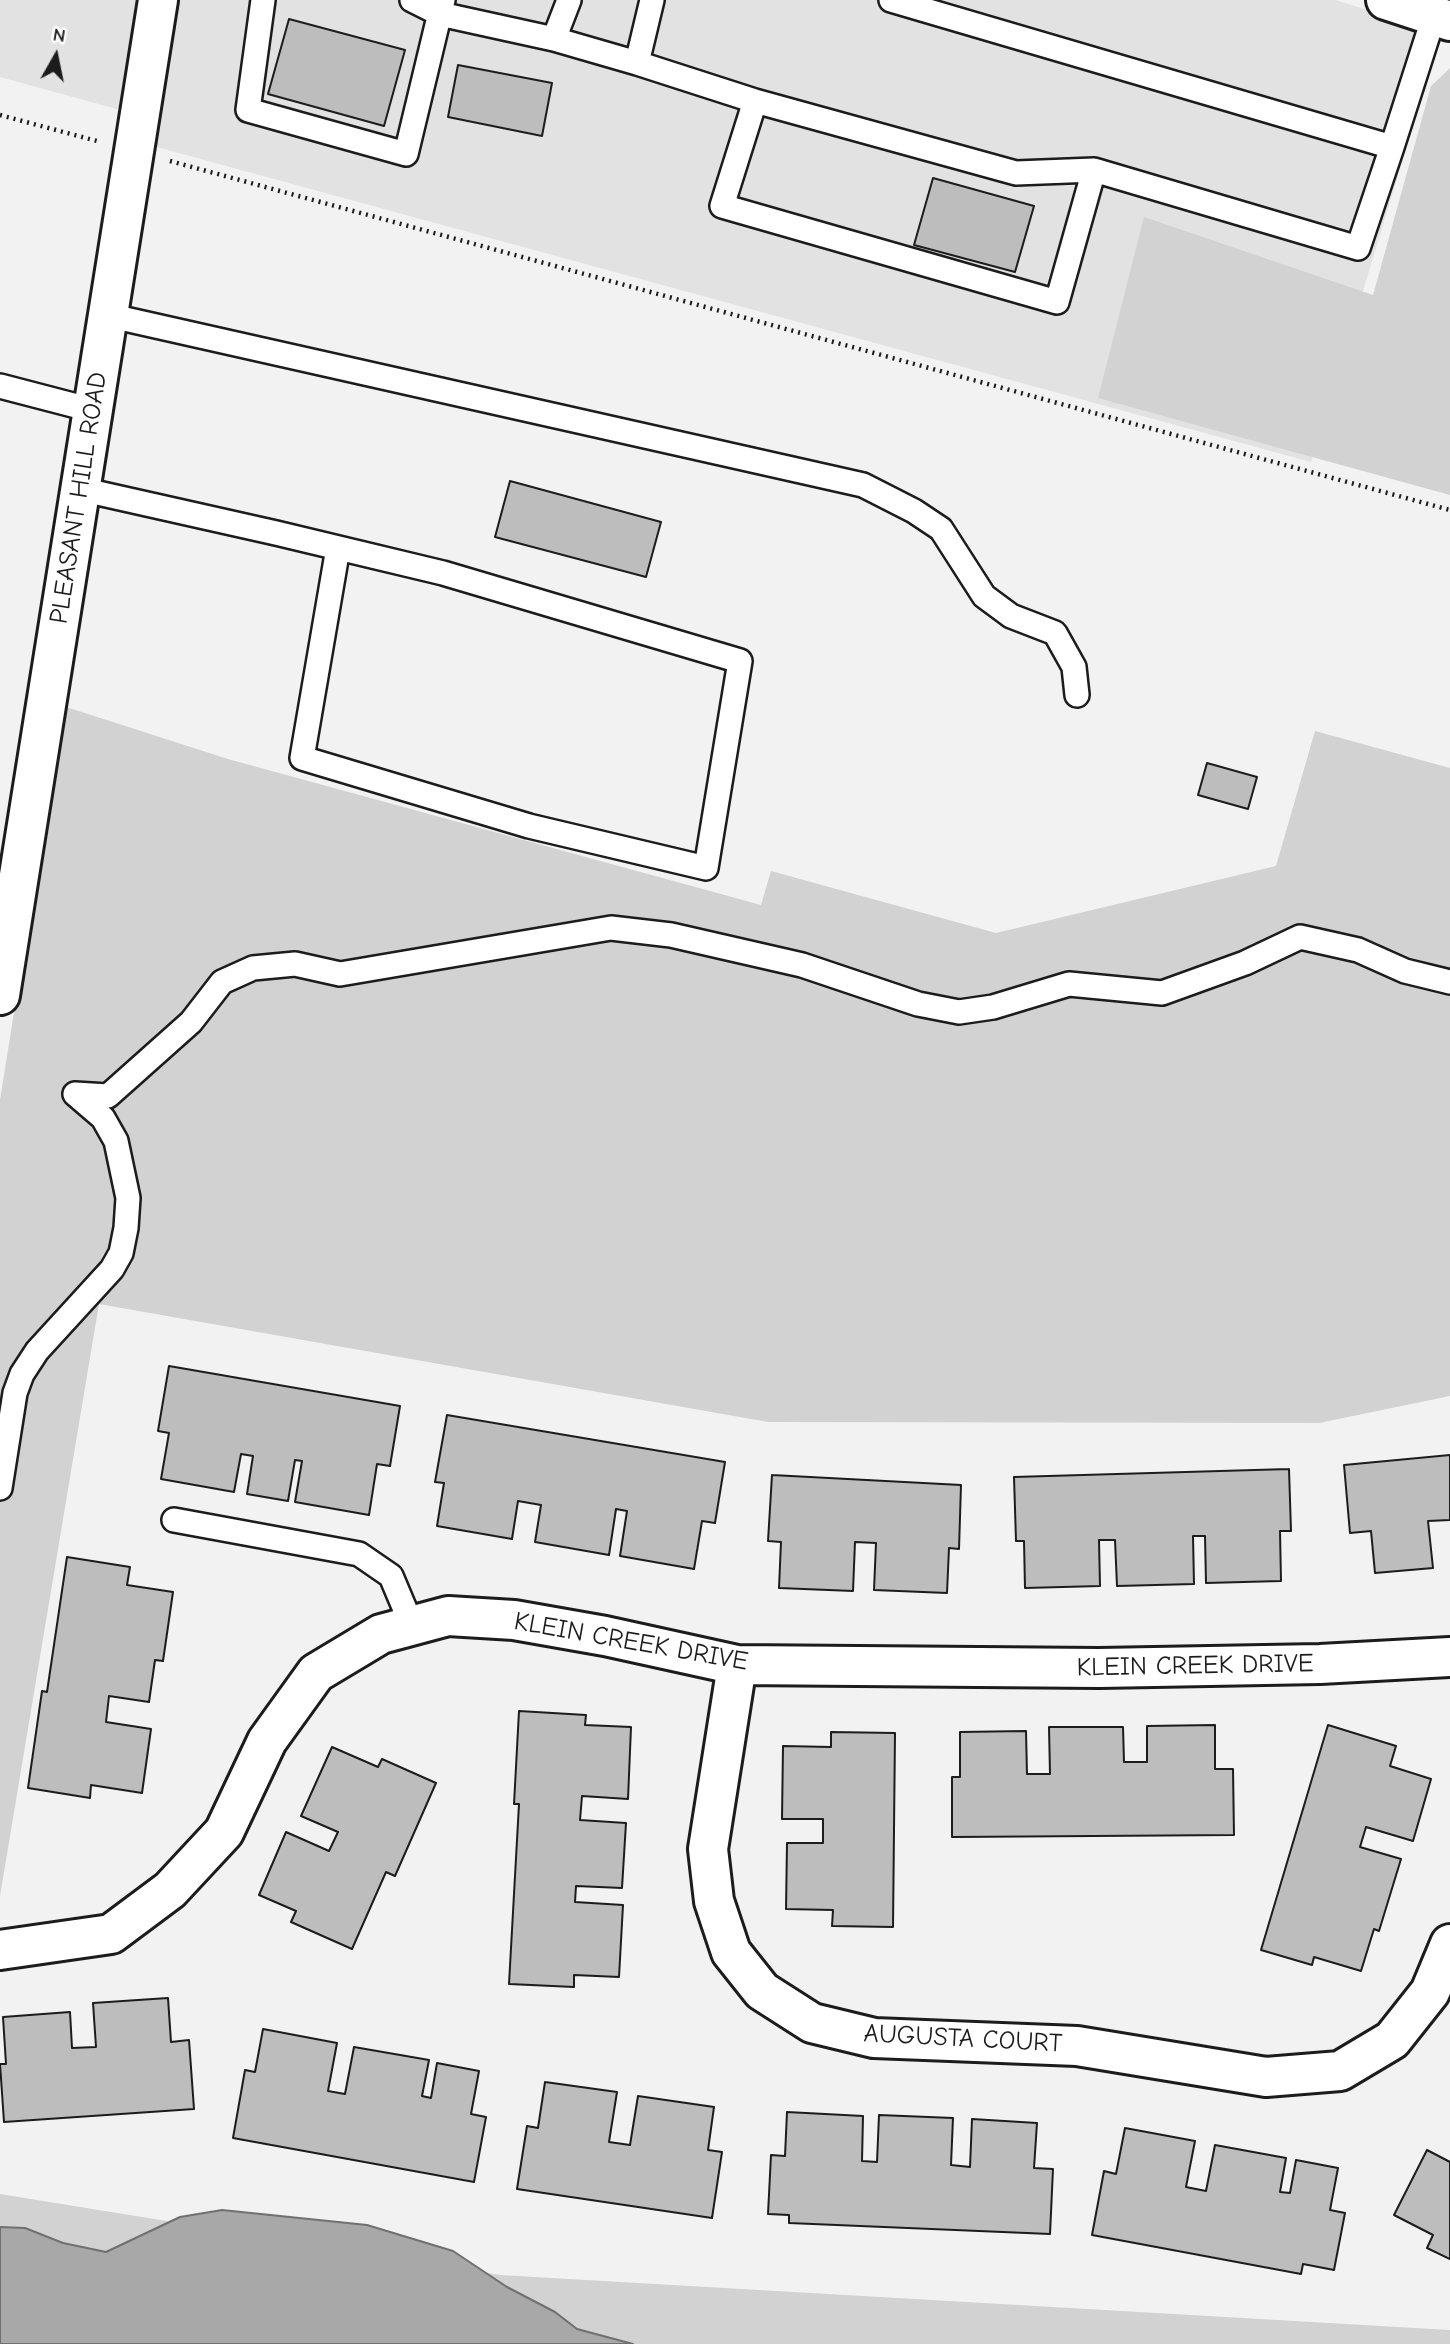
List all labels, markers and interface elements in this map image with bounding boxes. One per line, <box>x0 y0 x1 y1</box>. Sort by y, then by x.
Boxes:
north arrow <box>21 21 91 91</box>
text: N <box>51 23 67 47</box>
street label: PLEASANT HILL ROAD <box>44 370 114 626</box>
street label: KLEIN CREEK DRIVE <box>512 1606 750 1678</box>
street label: KLEIN CREEK DRIVE <box>1076 1648 1314 1684</box>
street label: AUGUSTA COURT <box>863 2018 1063 2060</box>

